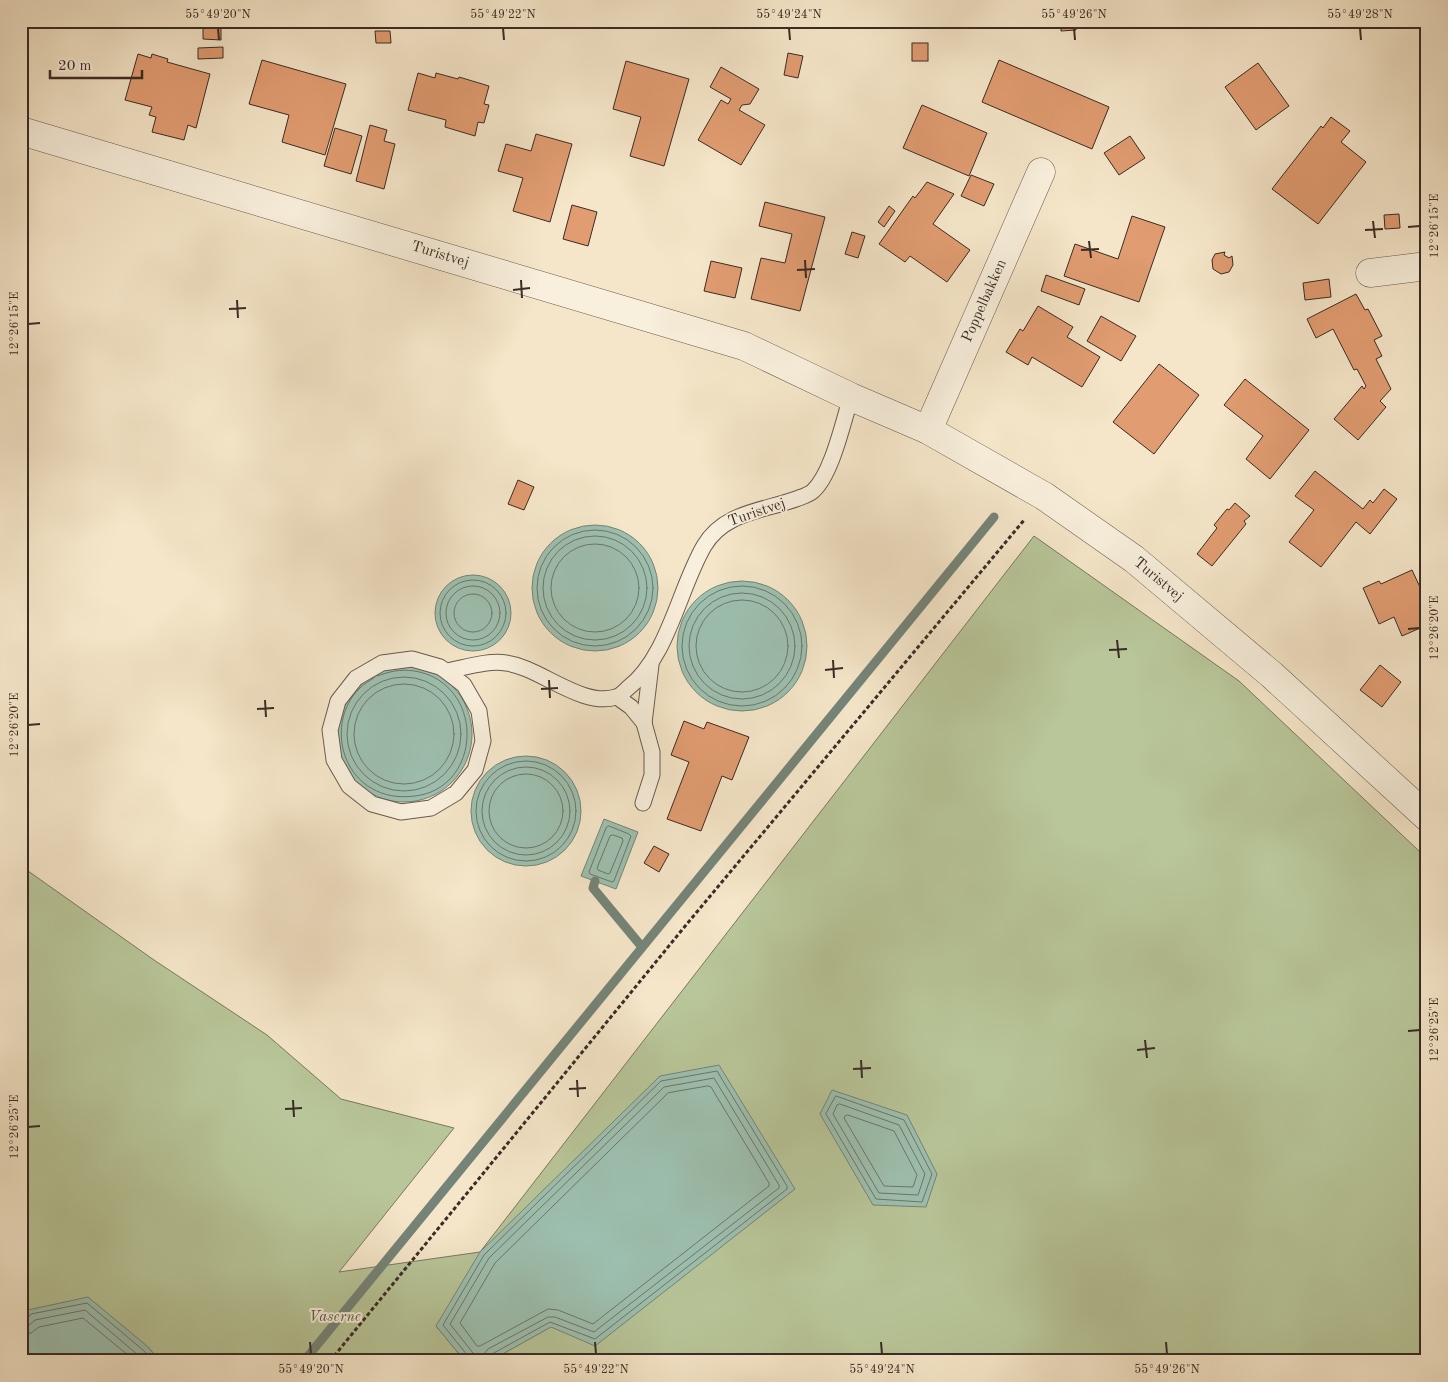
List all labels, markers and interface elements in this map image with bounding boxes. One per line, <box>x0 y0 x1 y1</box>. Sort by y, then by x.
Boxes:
text: 55°49'20"N <box>185 8 251 21</box>
text: 55°49'22"N <box>470 8 536 21</box>
text: 55°49'24"N <box>756 8 822 21</box>
text: 55°49'26"N <box>1041 8 1107 21</box>
text: 55°49'28"N <box>1327 8 1393 21</box>
scale bar <box>50 48 142 80</box>
text: 20 m <box>58 59 92 74</box>
text: 12°26'15"E <box>1428 194 1441 258</box>
street label: Turistvej <box>409 239 471 271</box>
street label: Poppelbakken <box>960 257 1010 345</box>
text: 12°26'15"E <box>8 292 21 356</box>
street label: Turistvej <box>726 496 788 530</box>
street label: Turistvej <box>1130 555 1186 605</box>
text: 12°26'20"E <box>1429 596 1441 660</box>
text: 12°26'20"E <box>9 693 21 757</box>
text: 12°26'25"E <box>1428 998 1441 1062</box>
text: 12°26'25"E <box>8 1095 21 1159</box>
park label: Vaserne <box>309 1310 361 1325</box>
text: 55°49'20"N <box>278 1363 344 1376</box>
text: 55°49'22"N <box>563 1363 629 1376</box>
text: 55°49'24"N <box>849 1363 915 1376</box>
text: 55°49'26"N <box>1134 1363 1200 1376</box>

